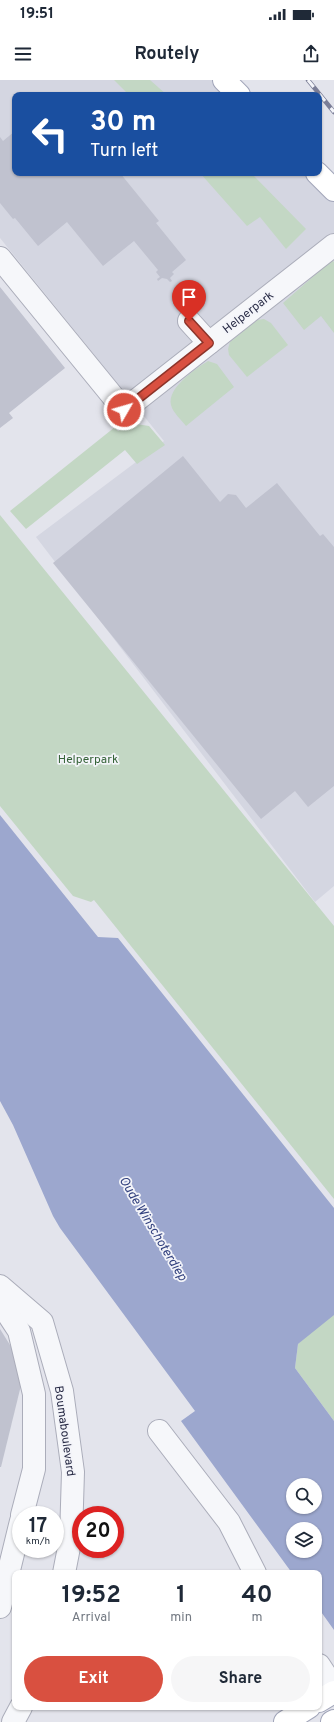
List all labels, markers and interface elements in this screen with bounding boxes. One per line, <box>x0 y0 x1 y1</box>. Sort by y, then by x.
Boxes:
text: 19:51 <box>20 5 54 24</box>
icon: menu <box>12 43 34 65</box>
text: Routely <box>134 43 200 66</box>
icon: share <box>300 43 322 65</box>
text: 30 m <box>90 105 156 141</box>
icon: left <box>24 108 76 160</box>
text: Turn left <box>90 140 158 163</box>
pin <box>172 280 206 321</box>
icon: arrive <box>178 286 200 308</box>
street label: Helperpark <box>220 288 277 338</box>
position arrow <box>103 389 145 431</box>
park label: Helperpark <box>58 752 118 768</box>
water label: Oude Winschoterdiep <box>115 1174 190 1285</box>
street label: Boumaboulevard <box>50 1385 78 1477</box>
map controls <box>286 1478 322 1558</box>
button: search <box>286 1478 322 1514</box>
speed limit sign: 20 <box>72 1506 124 1558</box>
text: 17 <box>29 1514 47 1540</box>
button: layers <box>286 1522 322 1558</box>
text: km/h <box>26 1535 50 1548</box>
text: 19:52 <box>61 1581 121 1611</box>
text: 1 <box>176 1581 186 1611</box>
text: 40 <box>241 1581 273 1611</box>
text: Arrival <box>72 1610 111 1626</box>
text: min <box>170 1610 192 1626</box>
text: m <box>251 1610 263 1626</box>
button: Exit <box>24 1656 163 1702</box>
button: Share <box>171 1656 310 1702</box>

